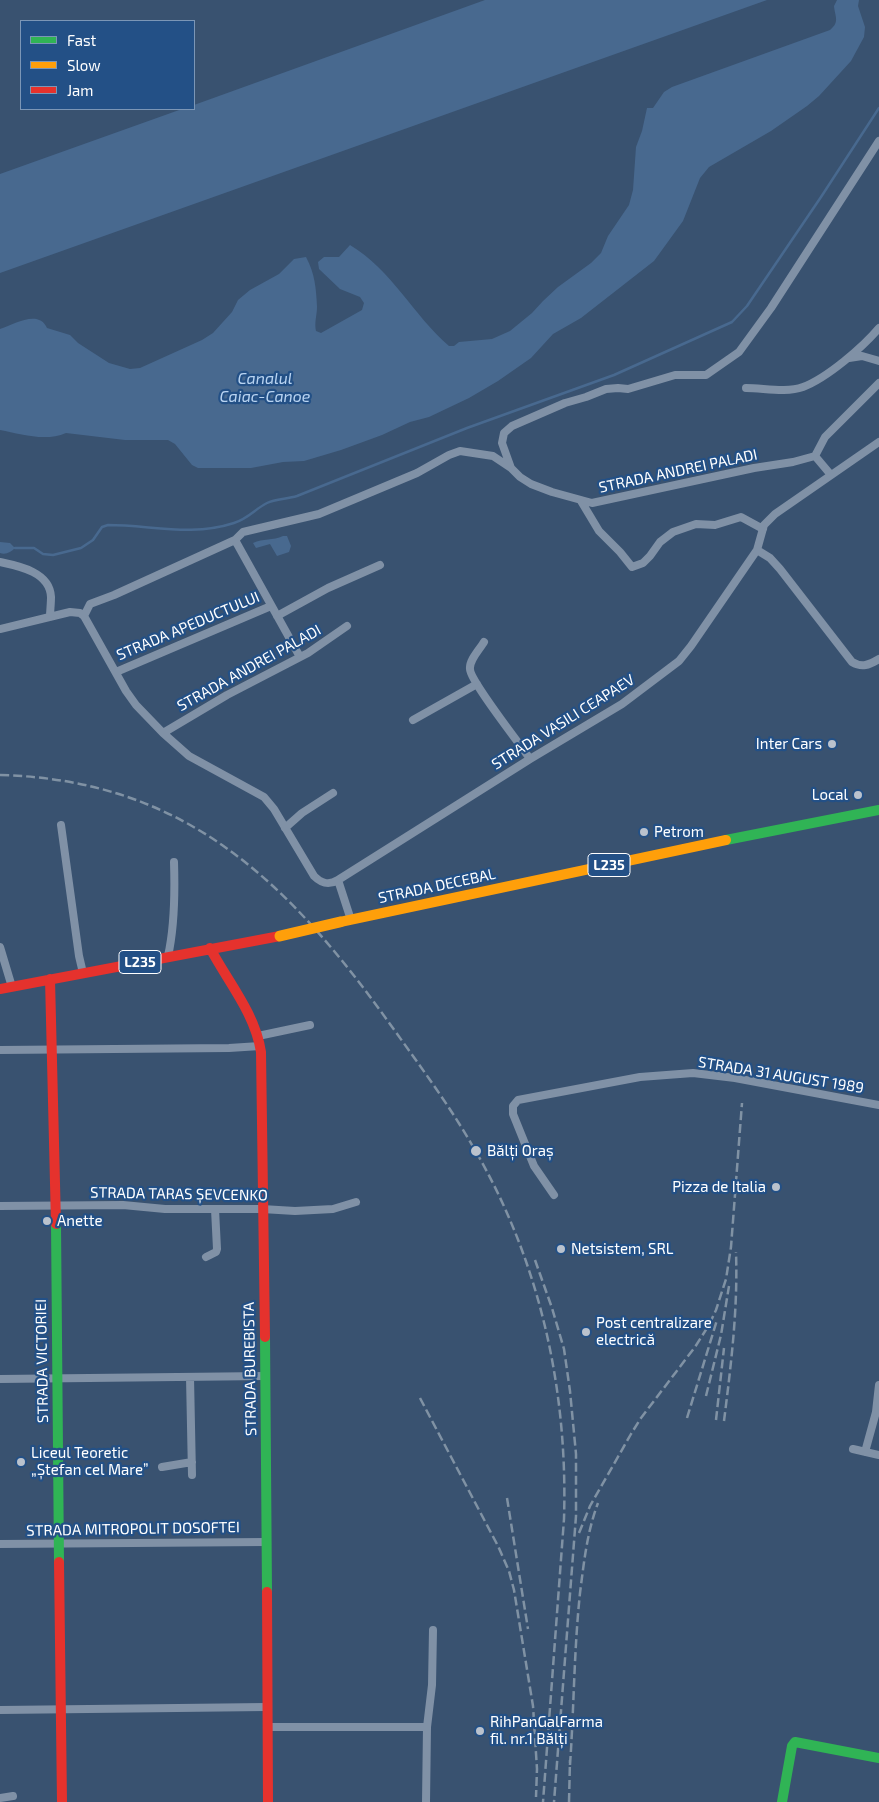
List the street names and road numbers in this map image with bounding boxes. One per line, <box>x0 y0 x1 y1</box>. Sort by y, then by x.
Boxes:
street label: STRADA ANDREI PALADI <box>597 445 759 497</box>
street label: STRADA APEDUCTULUI <box>114 588 262 664</box>
street label: STRADA ANDREI PALADI <box>174 621 324 715</box>
street label: STRADA VASILI CEAPAEV <box>488 671 638 773</box>
road number: L235 <box>588 854 630 876</box>
street label: STRADA DECEBAL <box>377 865 497 907</box>
road number: L235 <box>119 950 161 974</box>
street label: STRADA 31 AUGUST 1989 <box>697 1053 865 1097</box>
street label: STRADA TARAS ȘEVCENKO <box>90 1183 268 1205</box>
street label: STRADA VICTORIEI <box>32 1299 52 1423</box>
street label: STRADA BUREBISTA <box>240 1302 260 1436</box>
street label: STRADA MITROPOLIT DOSOFTEI <box>26 1518 240 1540</box>

